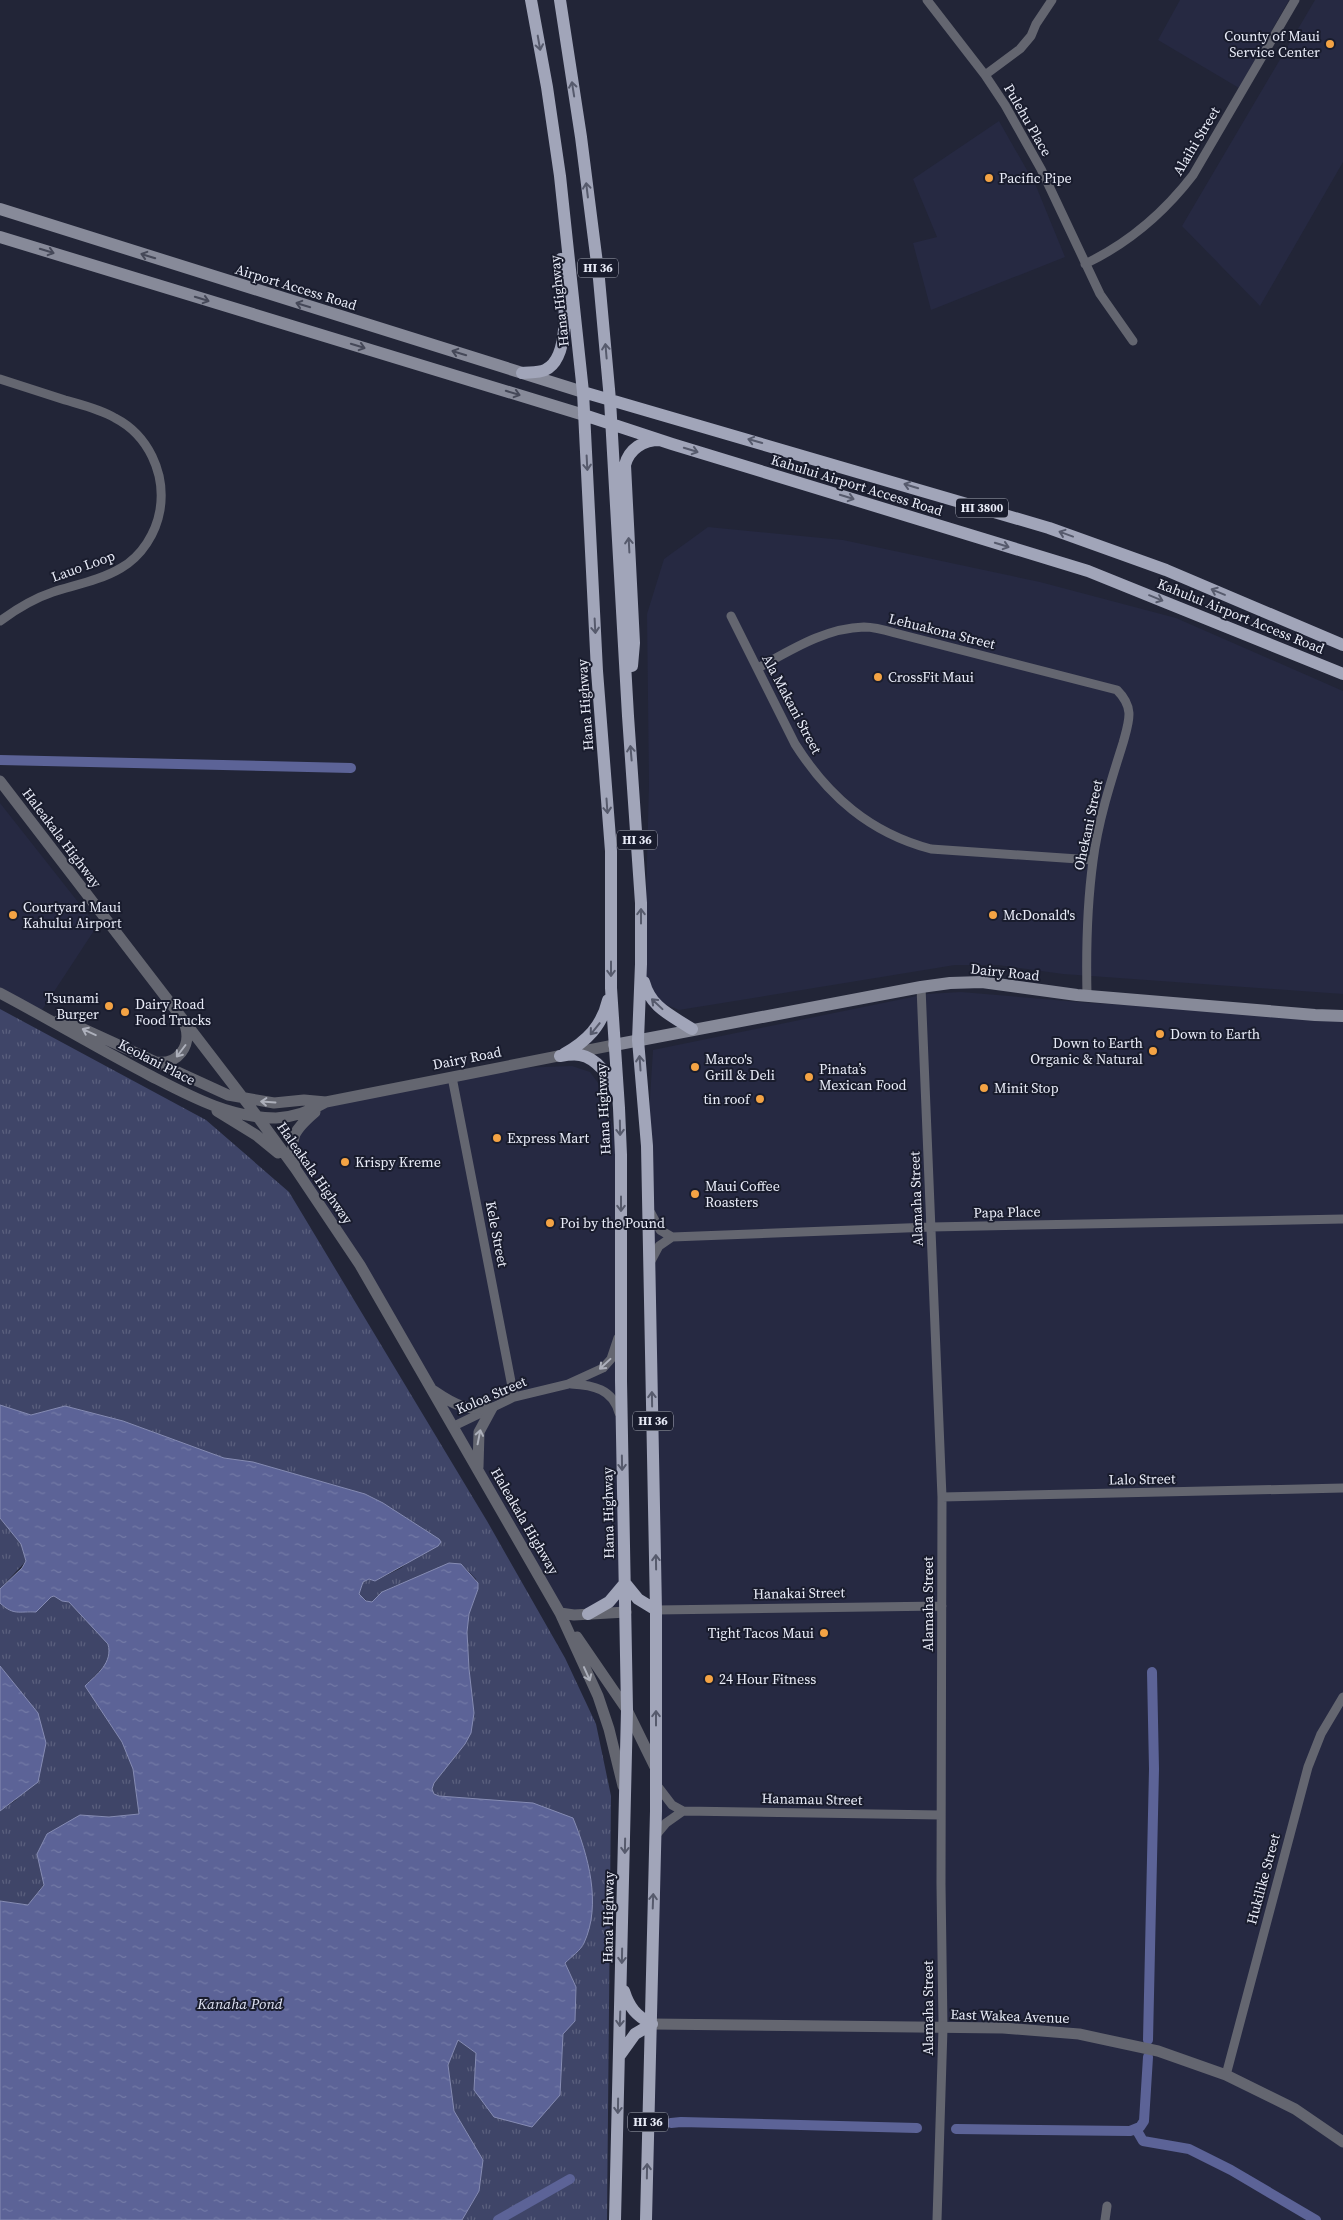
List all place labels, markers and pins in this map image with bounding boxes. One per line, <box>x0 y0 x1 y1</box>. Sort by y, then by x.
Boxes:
place label: County of Maui Service Center <box>1224 26 1320 62</box>
marker: County of Maui Service Center <box>1324 38 1336 50</box>
place label: Pacific Pipe <box>999 168 1072 188</box>
marker: Pacific Pipe <box>983 172 995 184</box>
place label: CrossFit Maui <box>888 667 974 687</box>
marker: CrossFit Maui <box>872 671 884 683</box>
place label: Courtyard Maui Kahului Airport <box>23 897 122 933</box>
place label: McDonald's <box>1003 905 1075 925</box>
marker: Courtyard Maui Kahului Airport <box>7 909 19 921</box>
marker: McDonald's <box>987 909 999 921</box>
place label: Tsunami Burger <box>45 988 99 1024</box>
place label: Dairy Road Food Trucks <box>135 994 211 1030</box>
marker: Tsunami Burger <box>103 1000 115 1012</box>
marker: Dairy Road Food Trucks <box>119 1006 131 1018</box>
place label: Down to Earth <box>1170 1024 1260 1044</box>
marker: Down to Earth <box>1154 1028 1166 1040</box>
place label: Down to Earth Organic & Natural <box>1030 1033 1143 1069</box>
marker: Down to Earth Organic & Natural <box>1147 1045 1159 1057</box>
place label: Marco's Grill & Deli <box>705 1049 775 1085</box>
place label: Pinata’s Mexican Food <box>819 1059 907 1095</box>
marker: Marco's Grill & Deli <box>689 1061 701 1073</box>
marker: Pinata’s Mexican Food <box>803 1071 815 1083</box>
place label: Minit Stop <box>994 1078 1059 1098</box>
marker: Minit Stop <box>978 1082 990 1094</box>
place label: tin roof <box>703 1089 751 1109</box>
marker: tin roof <box>754 1093 766 1105</box>
place label: Express Mart <box>507 1128 590 1148</box>
marker: Express Mart <box>491 1132 503 1144</box>
place label: Krispy Kreme <box>355 1152 441 1172</box>
marker: Krispy Kreme <box>339 1156 351 1168</box>
place label: Maui Coffee Roasters <box>705 1176 780 1212</box>
marker: Maui Coffee Roasters <box>689 1188 701 1200</box>
place label: Poi by the Pound <box>560 1213 665 1233</box>
marker: Poi by the Pound <box>544 1217 556 1229</box>
place label: Tight Tacos Maui <box>708 1623 814 1643</box>
marker: Tight Tacos Maui <box>818 1627 830 1639</box>
place label: 24 Hour Fitness <box>719 1669 816 1689</box>
marker: 24 Hour Fitness <box>703 1673 715 1685</box>

